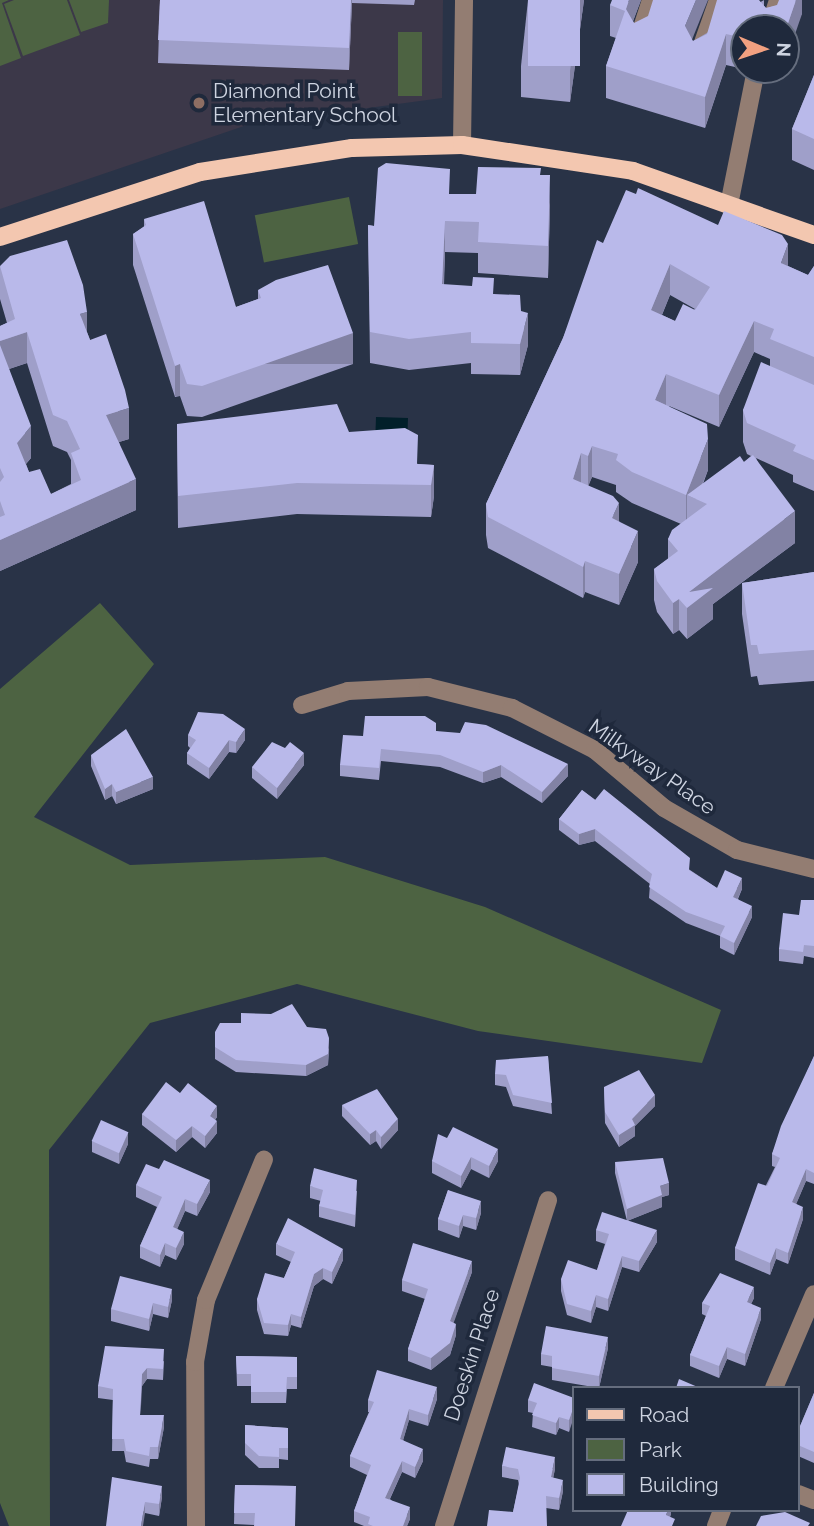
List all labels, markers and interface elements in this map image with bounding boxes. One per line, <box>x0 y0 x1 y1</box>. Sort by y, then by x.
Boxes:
north arrow <box>730 14 800 84</box>
text: N <box>773 42 795 57</box>
place label: Diamond Point Elementary School <box>213 78 397 128</box>
marker: Diamond Point Elementary School <box>191 95 207 111</box>
street label: Milkyway Place <box>583 714 721 820</box>
street label: Doeskin Place <box>439 1286 505 1424</box>
legend <box>572 1386 800 1512</box>
text: Road <box>639 1402 689 1427</box>
text: Park <box>639 1437 682 1462</box>
text: Building <box>639 1472 719 1497</box>

